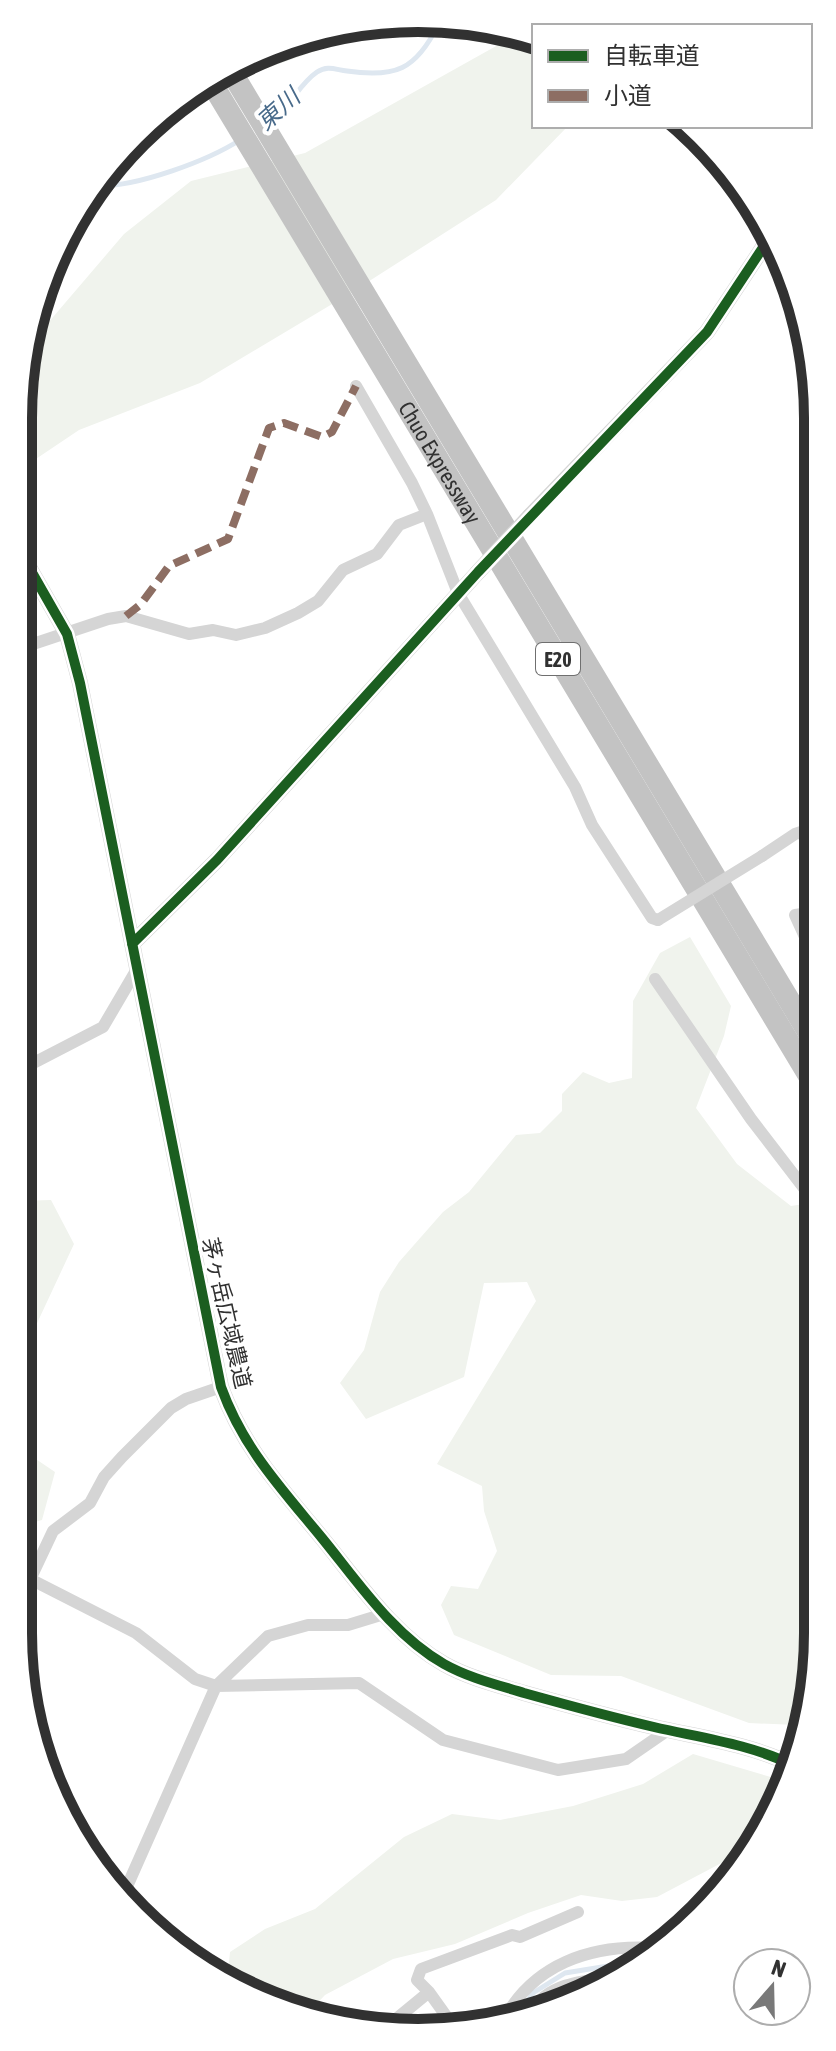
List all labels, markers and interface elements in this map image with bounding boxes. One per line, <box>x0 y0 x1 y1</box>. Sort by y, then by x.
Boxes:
legend <box>532 24 812 128</box>
text: 自転車道 <box>604 42 700 69</box>
water label: 東川 <box>251 81 307 135</box>
text: 小道 <box>604 82 652 109</box>
street label: Chuo Expressway <box>393 397 487 528</box>
road number: E20 <box>536 643 580 675</box>
street label: 茅ヶ岳広域農道 <box>197 1235 257 1391</box>
north arrow <box>732 1947 812 2027</box>
text: N <box>768 1954 789 1983</box>

